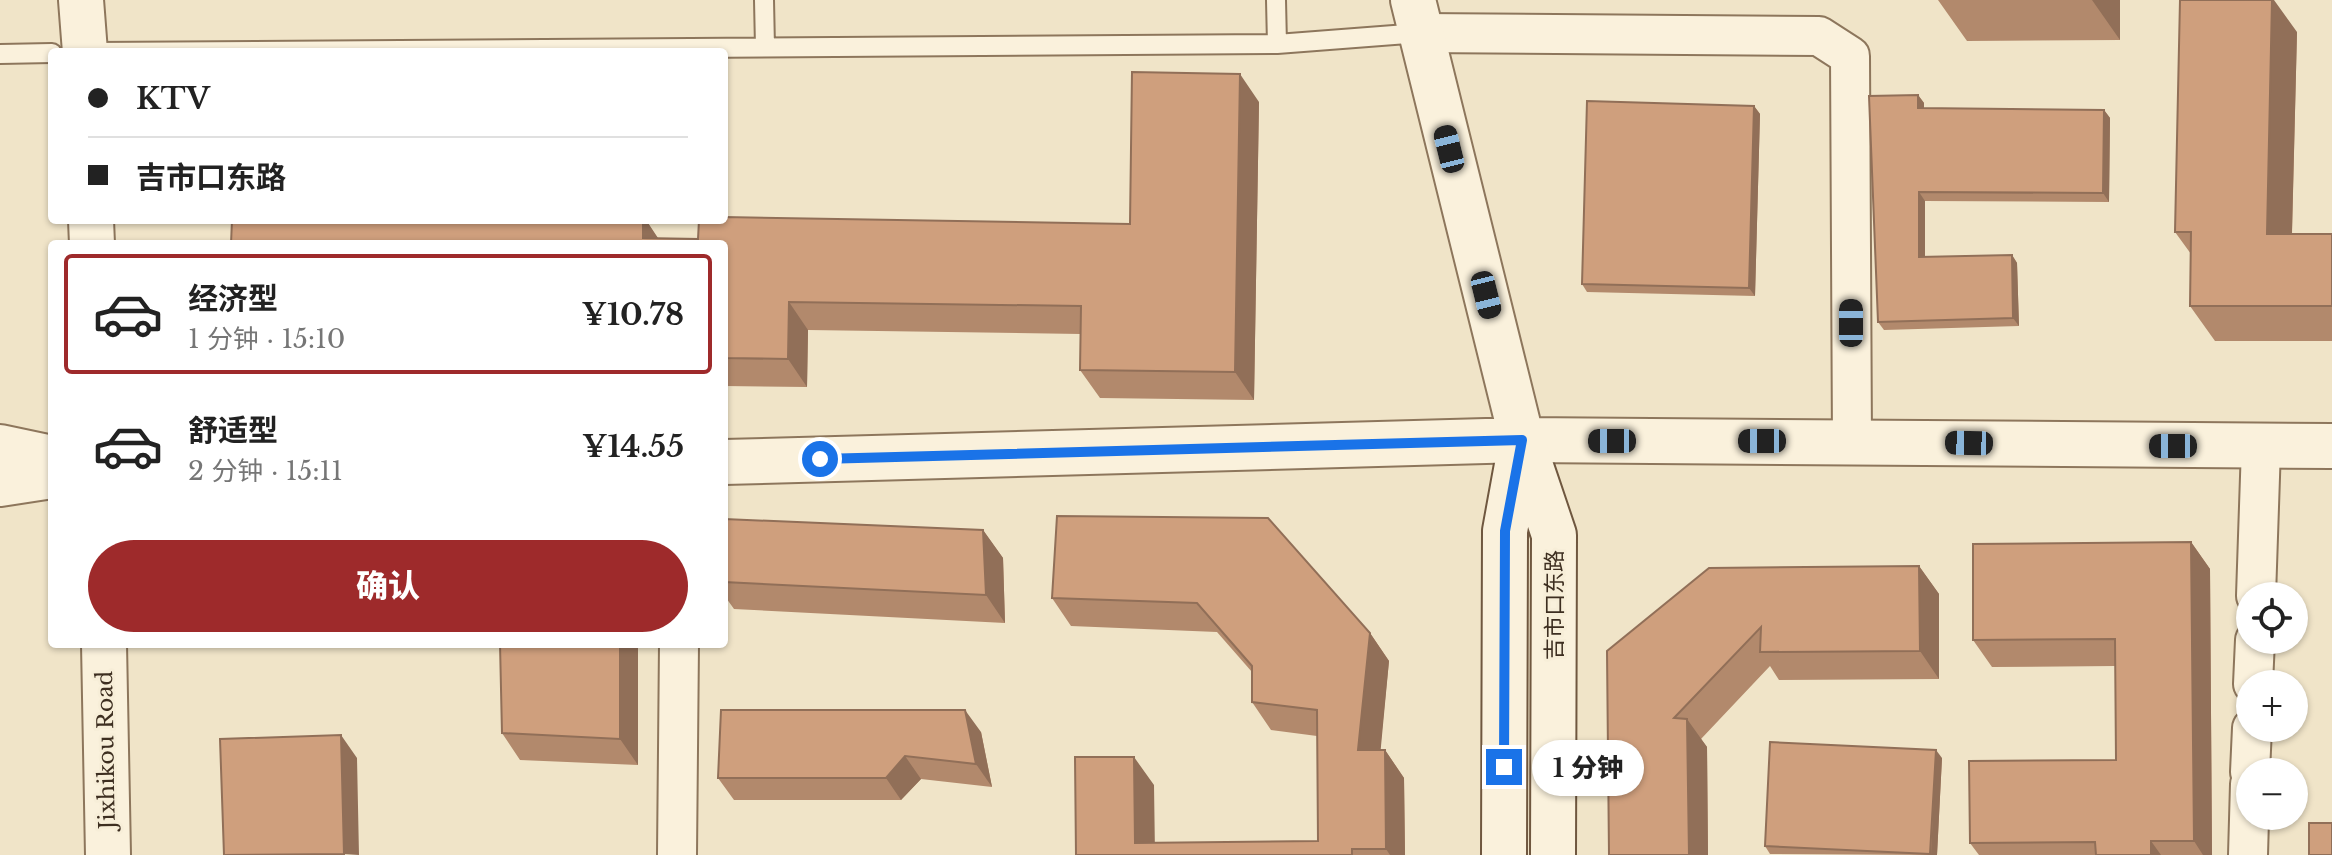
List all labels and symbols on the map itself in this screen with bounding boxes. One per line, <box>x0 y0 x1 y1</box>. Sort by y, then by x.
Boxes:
car <box>1432 123 1466 175</box>
car <box>1469 269 1503 321</box>
car <box>1839 299 1863 347</box>
car <box>1588 429 1636 453</box>
car <box>1738 429 1786 453</box>
car <box>1945 431 1993 455</box>
car <box>2149 434 2197 458</box>
route start <box>802 441 838 477</box>
street label: 吉市口东路 <box>1541 550 1568 660</box>
street label: Jixhikou Road <box>91 670 121 833</box>
callout: 1 分钟 <box>1532 739 1644 795</box>
route end <box>1486 749 1522 785</box>

